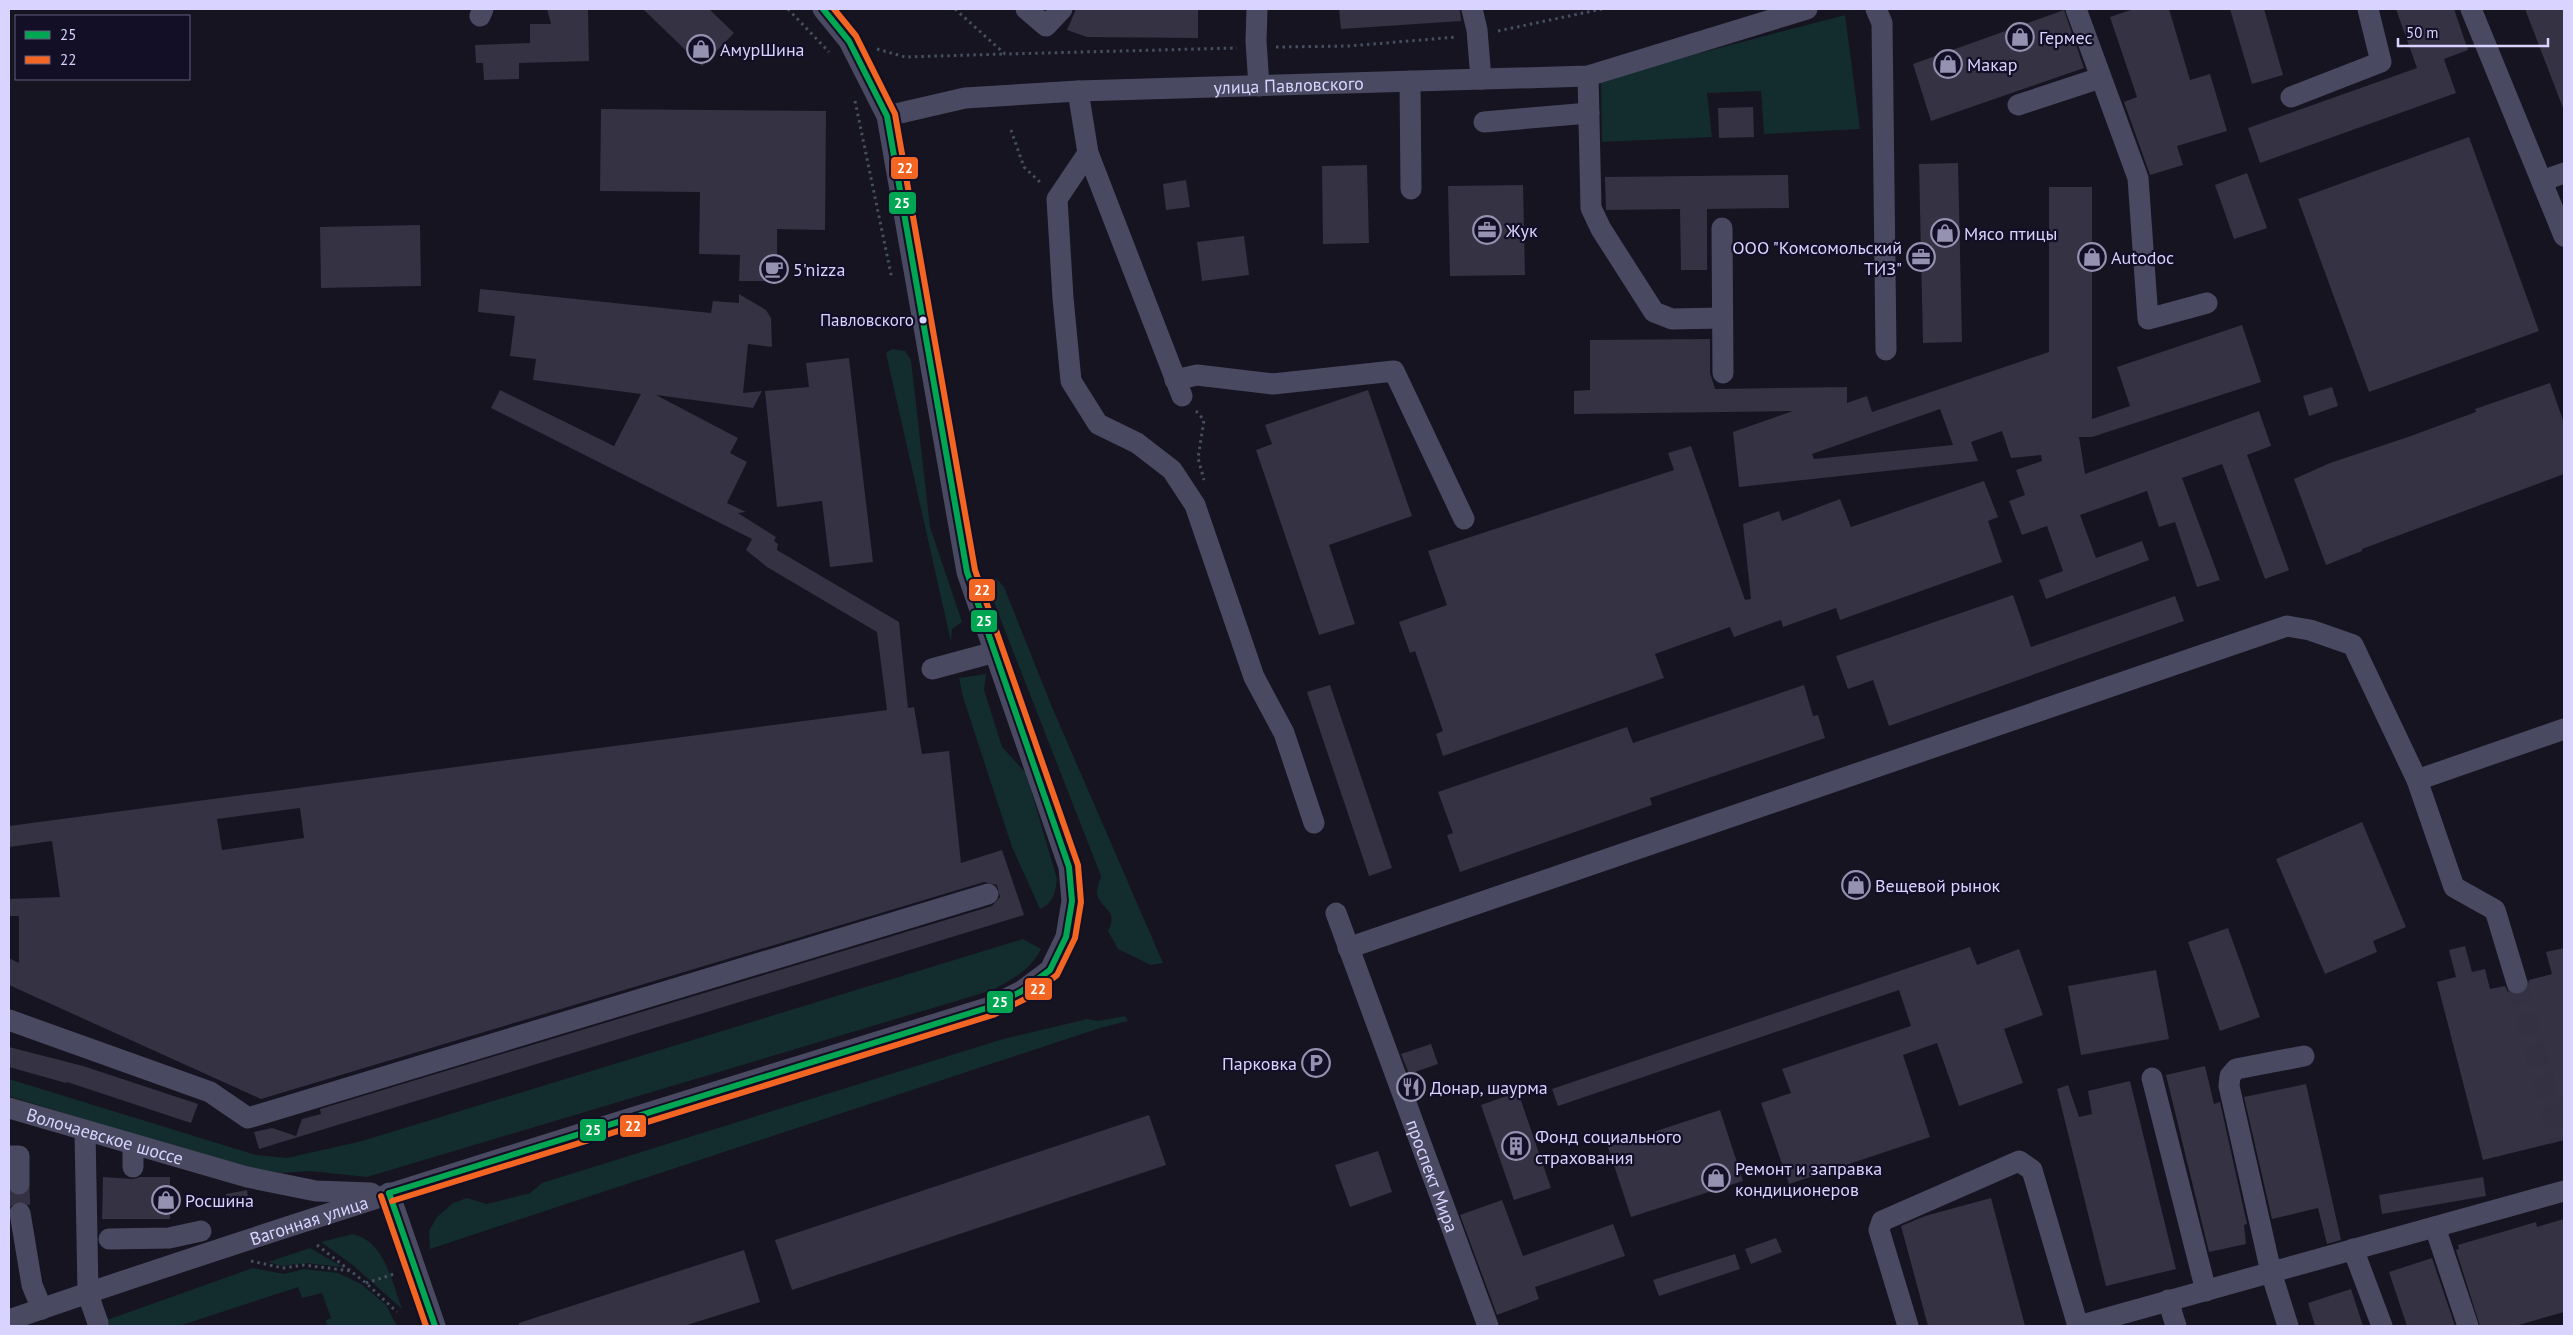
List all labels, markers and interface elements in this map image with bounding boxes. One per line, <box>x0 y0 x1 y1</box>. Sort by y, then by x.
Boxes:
legend <box>15 15 190 80</box>
scale bar <box>2398 15 2548 47</box>
shop icon: Гермес <box>2005 22 2035 52</box>
text: 50 m <box>2406 23 2439 42</box>
text: 25 <box>60 25 76 44</box>
place label: Гермес <box>2039 26 2093 49</box>
shop icon: АмурШина <box>686 34 716 64</box>
place label: АмурШина <box>720 38 805 61</box>
shop icon: Макар <box>1933 49 1963 79</box>
text: 22 <box>60 50 76 69</box>
place label: Макар <box>1967 53 2017 76</box>
street label: улица Павловского <box>1213 71 1364 99</box>
line badge: 22 <box>890 156 919 180</box>
text: 22 <box>897 159 913 177</box>
line badge: 25 <box>888 191 917 215</box>
text: 25 <box>894 194 910 212</box>
office icon: Жук <box>1472 215 1502 245</box>
shop icon: Мясо птицы <box>1930 218 1960 248</box>
place label: Жук <box>1505 219 1538 242</box>
place label: Мясо птицы <box>1964 222 2057 245</box>
place label: ООО "Комсомольский ТИЗ" <box>1732 236 1902 280</box>
office icon: ООО "Комсомольский ТИЗ" <box>1906 242 1936 272</box>
shop icon: Autodoc <box>2077 242 2107 272</box>
place label: Autodoc <box>2111 246 2174 269</box>
cafe icon: 5'nizza <box>759 254 789 284</box>
place label: 5'nizza <box>793 258 845 281</box>
place label: Павловского <box>820 309 914 331</box>
marker: Павловского <box>918 315 928 325</box>
line badge: 22 <box>968 578 996 602</box>
text: 22 <box>974 581 990 599</box>
line badge: 25 <box>970 609 998 633</box>
text: 25 <box>976 612 992 630</box>
shop icon: Вещевой рынок <box>1841 870 1871 900</box>
place label: Вещевой рынок <box>1875 874 2001 897</box>
line badge: 22 <box>1024 977 1053 1001</box>
text: 22 <box>1030 980 1046 998</box>
line badge: 25 <box>986 990 1014 1014</box>
text: 25 <box>992 993 1008 1011</box>
parking icon: Парковка <box>1301 1048 1331 1078</box>
place label: Парковка <box>1222 1052 1297 1075</box>
restaurant icon: Донар, шаурма <box>1396 1072 1426 1102</box>
place label: Донар, шаурма <box>1430 1076 1548 1099</box>
street label: Волочаевское шоссе <box>24 1102 186 1169</box>
line badge: 22 <box>619 1114 647 1138</box>
street label: проспект Мира <box>1401 1116 1464 1235</box>
text: 22 <box>625 1117 641 1135</box>
line badge: 25 <box>579 1118 607 1142</box>
text: 25 <box>585 1121 601 1139</box>
place label: Фонд социального страхования <box>1535 1125 1682 1169</box>
building icon: Фонд социального страхования <box>1501 1131 1531 1161</box>
place label: Ремонт и заправка кондиционеров <box>1735 1157 1882 1201</box>
shop icon: Ремонт и заправка кондиционеров <box>1701 1163 1731 1193</box>
shop icon: Росшина <box>151 1185 181 1215</box>
place label: Росшина <box>185 1189 254 1212</box>
street label: Вагонная улица <box>247 1190 371 1250</box>

